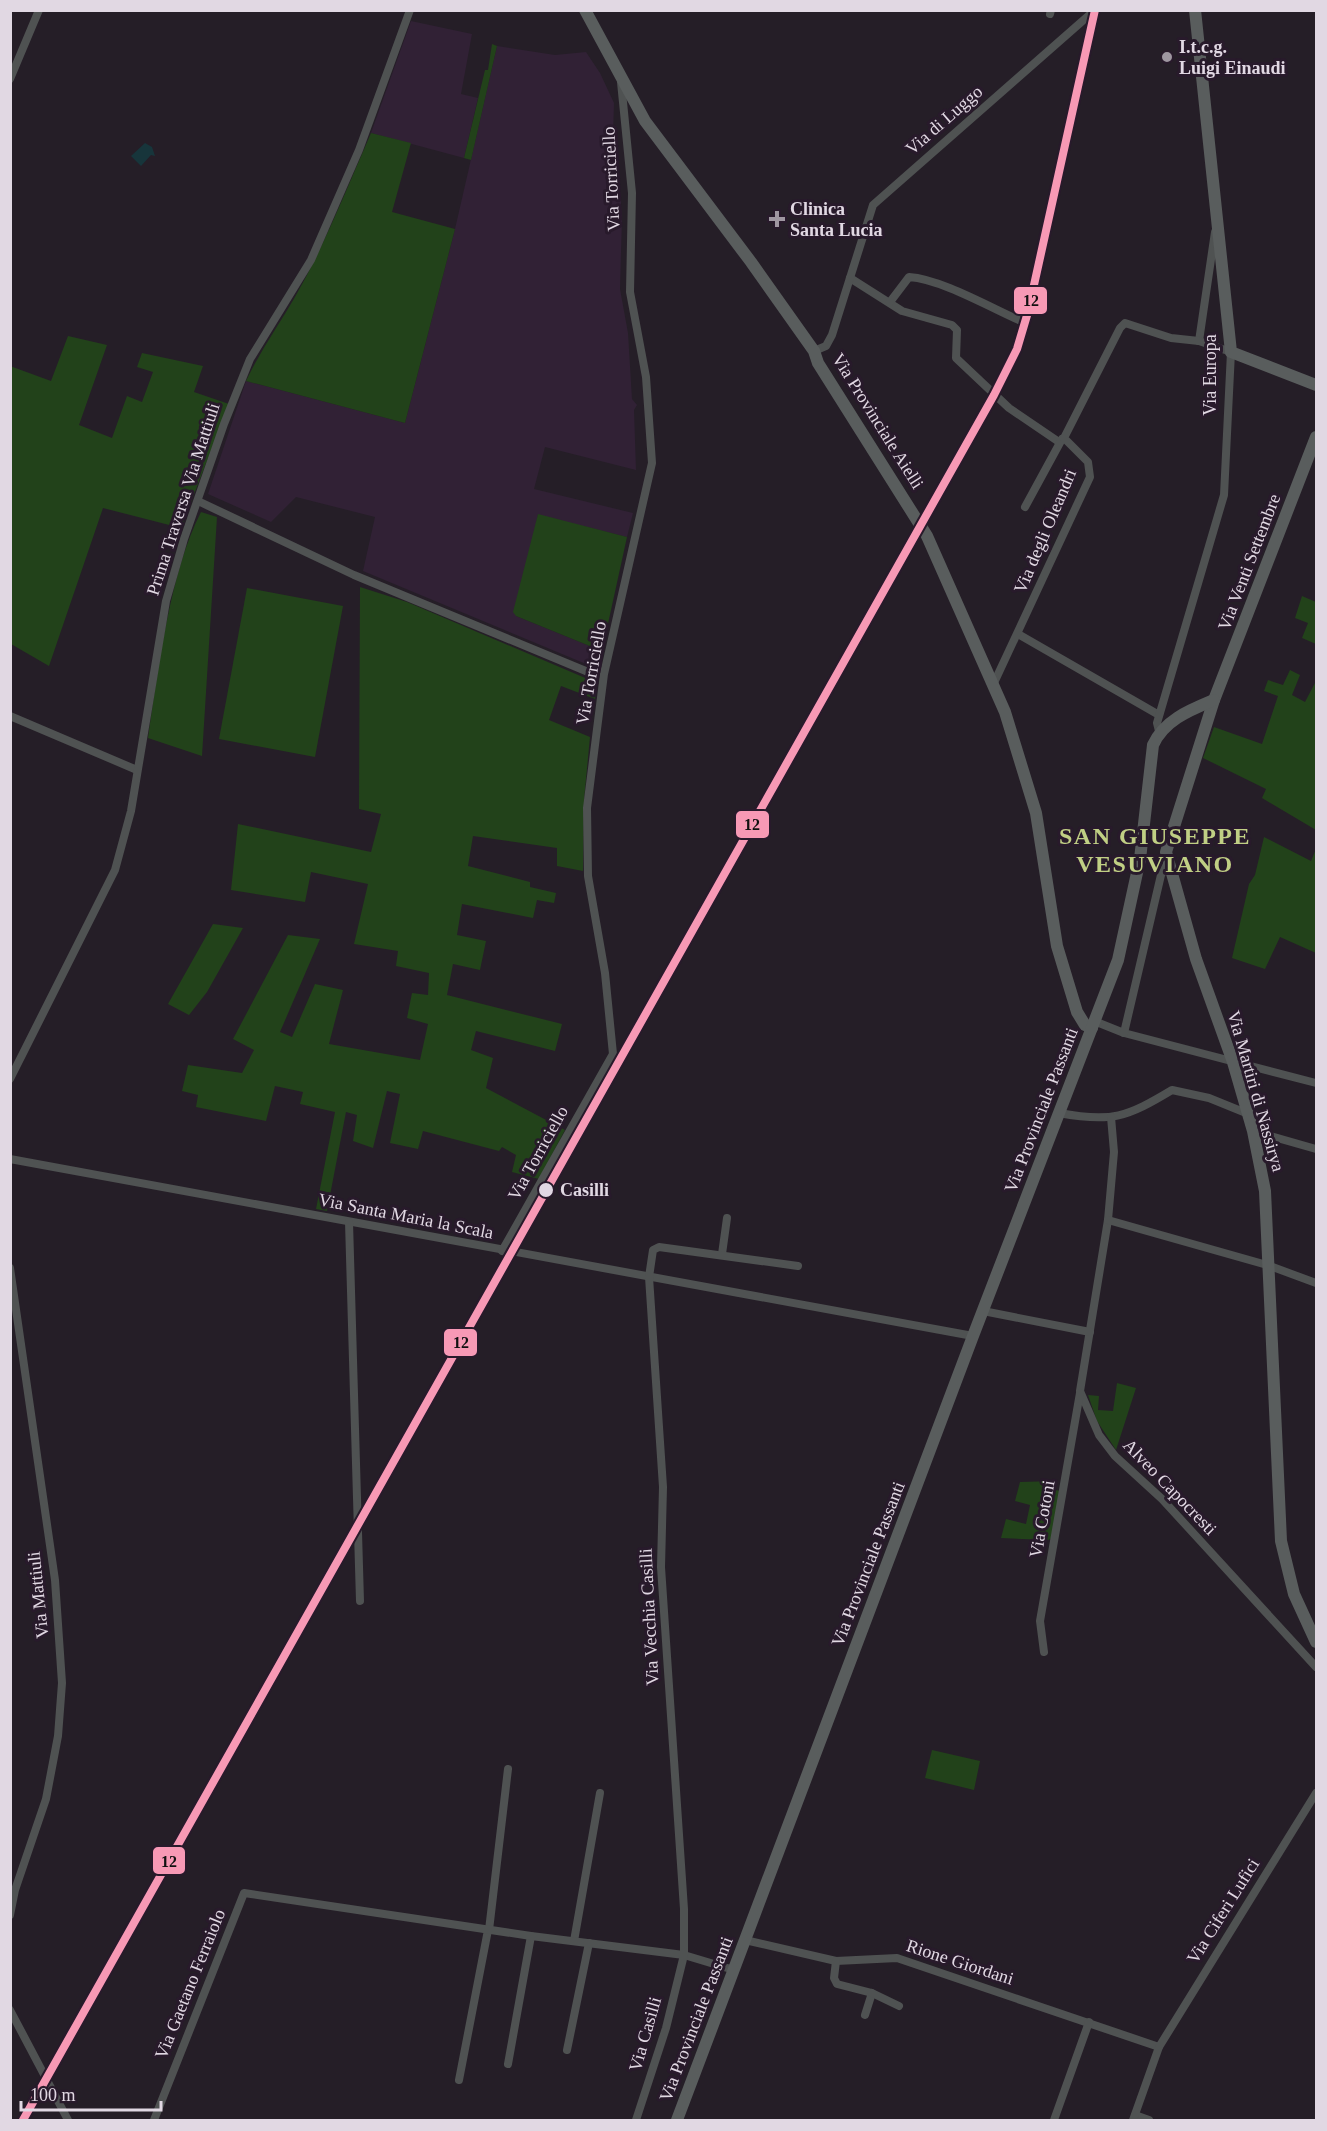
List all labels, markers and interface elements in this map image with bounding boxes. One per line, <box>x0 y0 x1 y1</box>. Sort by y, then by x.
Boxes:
place label: I.t.c.g. Luigi Einaudi <box>1179 37 1286 78</box>
marker: I.t.c.g. Luigi Einaudi <box>1160 50 1174 64</box>
street label: Via di Luggo <box>902 81 986 159</box>
street label: Via Torriciello <box>598 126 624 232</box>
place label: Clinica Santa Lucia <box>790 199 883 240</box>
marker: Clinica Santa Lucia <box>768 210 786 228</box>
line badge: 12 <box>1013 286 1048 315</box>
text: 12 <box>1023 292 1039 309</box>
street label: Via Europa <box>1200 334 1220 416</box>
street label: Via Provinciale Aielli <box>828 350 928 492</box>
street label: Prima Traversa Via Mattiuli <box>142 400 224 598</box>
street label: Via degli Oleandri <box>1010 466 1080 596</box>
street label: Via Venti Settembre <box>1214 491 1284 633</box>
street label: Via Torriciello <box>572 620 610 726</box>
line badge: 12 <box>735 810 770 839</box>
text: 12 <box>744 816 760 833</box>
district label: SAN GIUSEPPE VESUVIANO <box>1059 823 1251 877</box>
street label: Via Martiri di Nassirya <box>1223 1008 1289 1174</box>
street label: Via Provinciale Passanti <box>1000 1025 1082 1195</box>
street label: Via Torriciello <box>504 1102 572 1204</box>
place label: Casilli <box>560 1180 609 1200</box>
marker: Casilli <box>537 1181 555 1199</box>
street label: Via Santa Maria la Scala <box>317 1189 495 1243</box>
line badge: 12 <box>443 1328 478 1357</box>
text: 12 <box>453 1334 469 1351</box>
street label: Alveo Capocresti <box>1119 1435 1221 1539</box>
street label: Via Provinciale Passanti <box>827 1479 909 1649</box>
street label: Via Cotoni <box>1025 1479 1059 1559</box>
street label: Via Vecchia Casilli <box>635 1548 663 1686</box>
street label: Via Mattiuli <box>23 1550 53 1640</box>
line badge: 12 <box>152 1846 186 1875</box>
text: 12 <box>161 1853 177 1870</box>
street label: Via Ciferi Lufici <box>1183 1855 1263 1967</box>
street label: Via Gaetano Ferraiolo <box>151 1906 229 2062</box>
street label: Via Provinciale Passanti <box>655 1934 737 2104</box>
street label: Rione Giordani <box>904 1935 1016 1989</box>
street label: Via Casilli <box>625 1995 665 2073</box>
scale bar <box>21 2074 160 2112</box>
text: 100 m <box>30 2085 76 2105</box>

